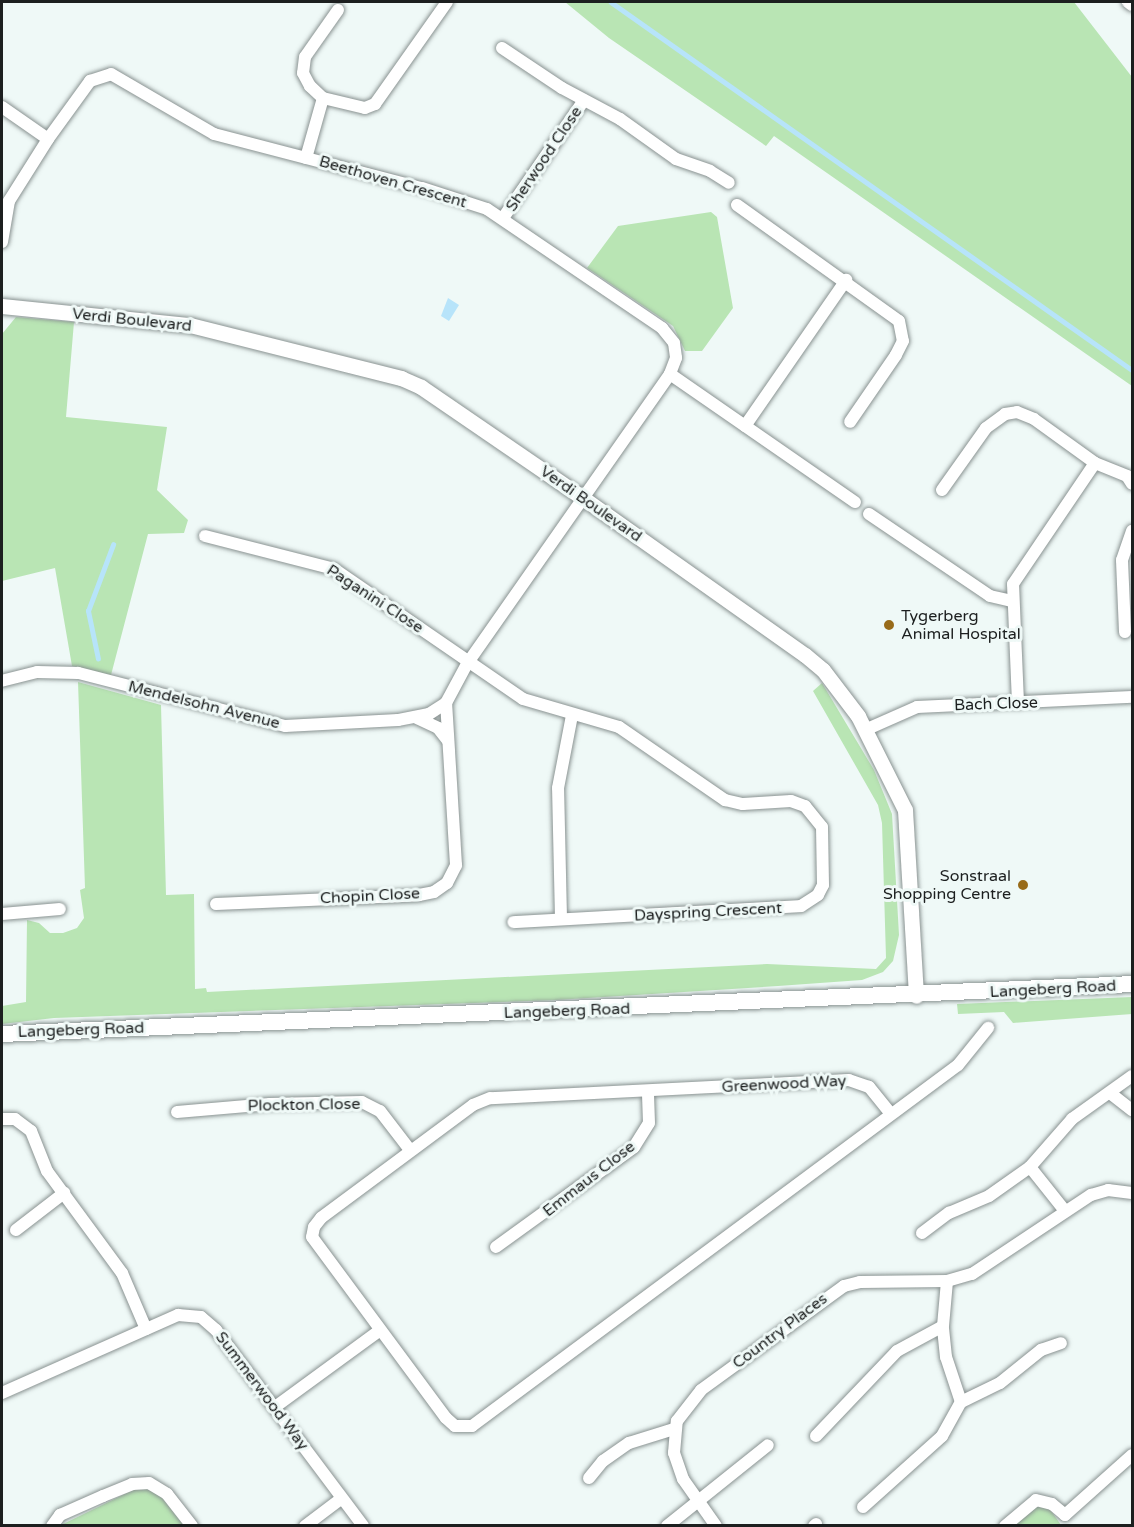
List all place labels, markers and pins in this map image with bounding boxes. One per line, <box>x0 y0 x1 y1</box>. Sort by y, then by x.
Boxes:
place label: Tygerberg Animal Hospital <box>901 606 1021 644</box>
marker: Tygerberg Animal Hospital <box>882 618 896 632</box>
place label: Sonstraal Shopping Centre <box>883 866 1011 904</box>
marker: Sonstraal Shopping Centre <box>1016 878 1030 892</box>

